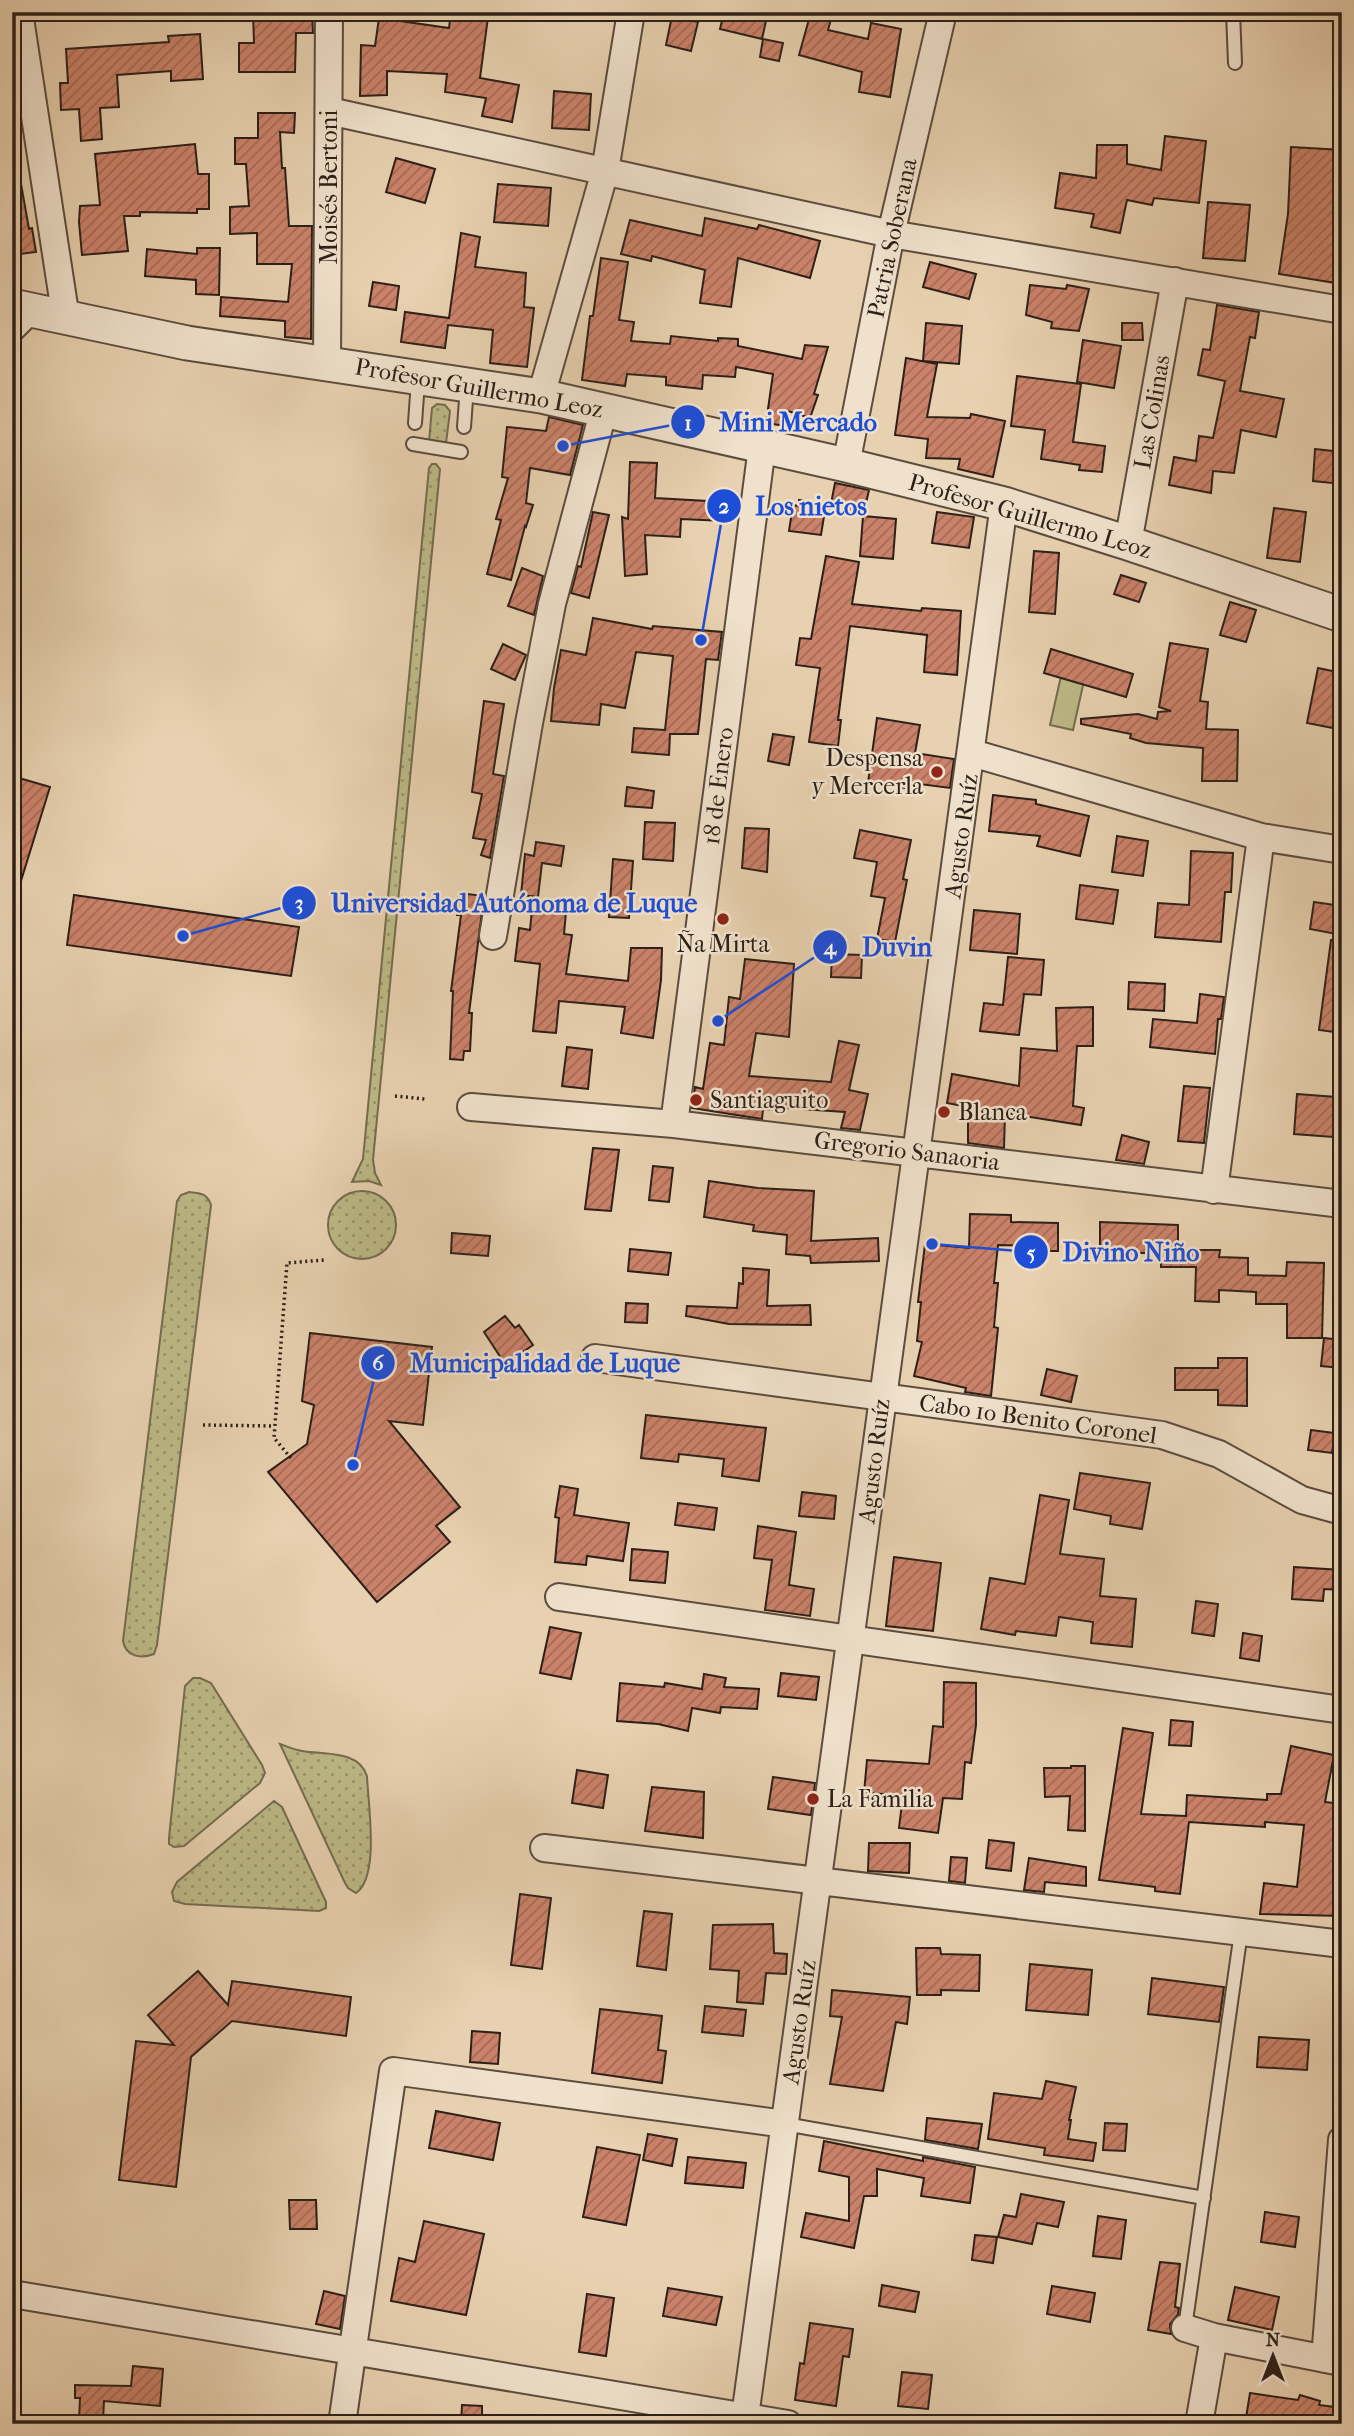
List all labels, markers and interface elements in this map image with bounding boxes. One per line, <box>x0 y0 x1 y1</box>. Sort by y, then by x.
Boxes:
street label: Moisés Bertoni <box>315 110 343 264</box>
street label: Patria Soberana <box>861 155 923 320</box>
street label: Profesor Guillermo Leoz <box>353 352 606 424</box>
street label: Las Colinas <box>1128 353 1176 471</box>
callout: Mini Mercado <box>670 399 891 446</box>
text: Mini Mercado <box>719 407 877 438</box>
text: 1 <box>684 411 692 435</box>
street label: Profesor Guillermo Leoz <box>905 468 1155 564</box>
callout: Los nietos <box>707 482 881 529</box>
text: Los nietos <box>755 491 867 522</box>
text: 2 <box>719 494 730 518</box>
street label: 18 de Enero <box>697 726 739 846</box>
place label: Despensa y Mercerla <box>811 744 924 800</box>
marker: Despensa y Mercerla <box>929 764 945 780</box>
street label: Agusto Ruíz <box>938 772 984 901</box>
callout: Universidad Autónoma de Luque <box>282 880 711 927</box>
text: Universidad Autónoma de Luque <box>330 888 697 919</box>
text: 3 <box>295 891 303 915</box>
marker: Ña Mirta <box>715 911 731 927</box>
callout: Duvin <box>813 923 946 970</box>
place label: Ña Mirta <box>677 930 770 958</box>
text: Duvin <box>862 932 933 963</box>
text: 4 <box>823 935 838 960</box>
place label: Santiaguito <box>710 1086 829 1114</box>
marker: Santiaguito <box>688 1092 704 1108</box>
place label: Blanca <box>958 1098 1028 1126</box>
marker: Blanca <box>936 1104 952 1120</box>
street label: Gregorio Sanaoria <box>812 1126 1002 1176</box>
callout: Divino Niño <box>1014 1229 1213 1276</box>
text: Divino Niño <box>1063 1237 1199 1268</box>
text: 5 <box>1026 1241 1036 1265</box>
callout: Municipalidad de Luque <box>361 1340 694 1387</box>
text: Municipalidad de Luque <box>410 1348 680 1379</box>
text: 6 <box>372 1351 384 1375</box>
street label: Cabo 1o Benito Coronel <box>917 1388 1159 1450</box>
street label: Agusto Ruíz <box>852 1397 896 1526</box>
place label: La Familia <box>827 1785 934 1813</box>
marker: La Familia <box>805 1791 821 1807</box>
street label: Agusto Ruíz <box>776 1958 822 2087</box>
north arrow <box>1238 2320 1308 2390</box>
text: N <box>1266 2329 1281 2351</box>

